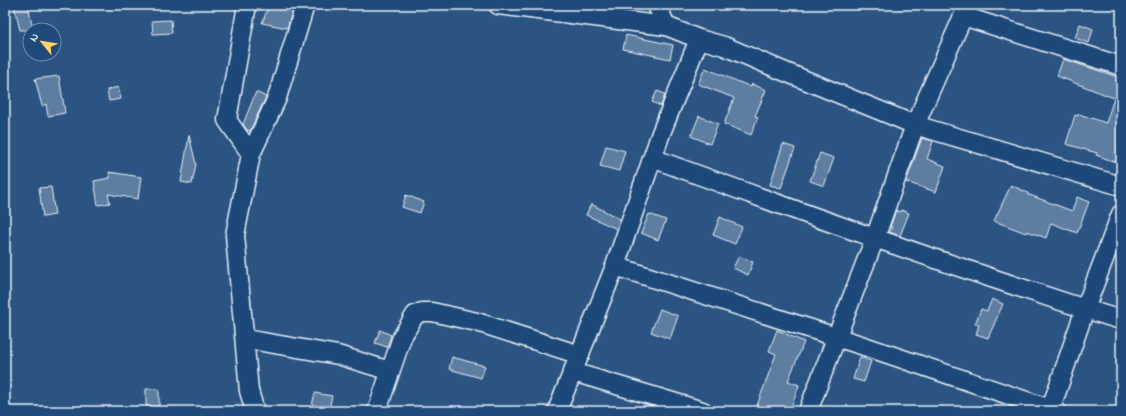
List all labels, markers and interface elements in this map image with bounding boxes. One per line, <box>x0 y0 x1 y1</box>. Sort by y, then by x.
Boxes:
north arrow <box>22 22 62 62</box>
text: N <box>25 30 43 45</box>

